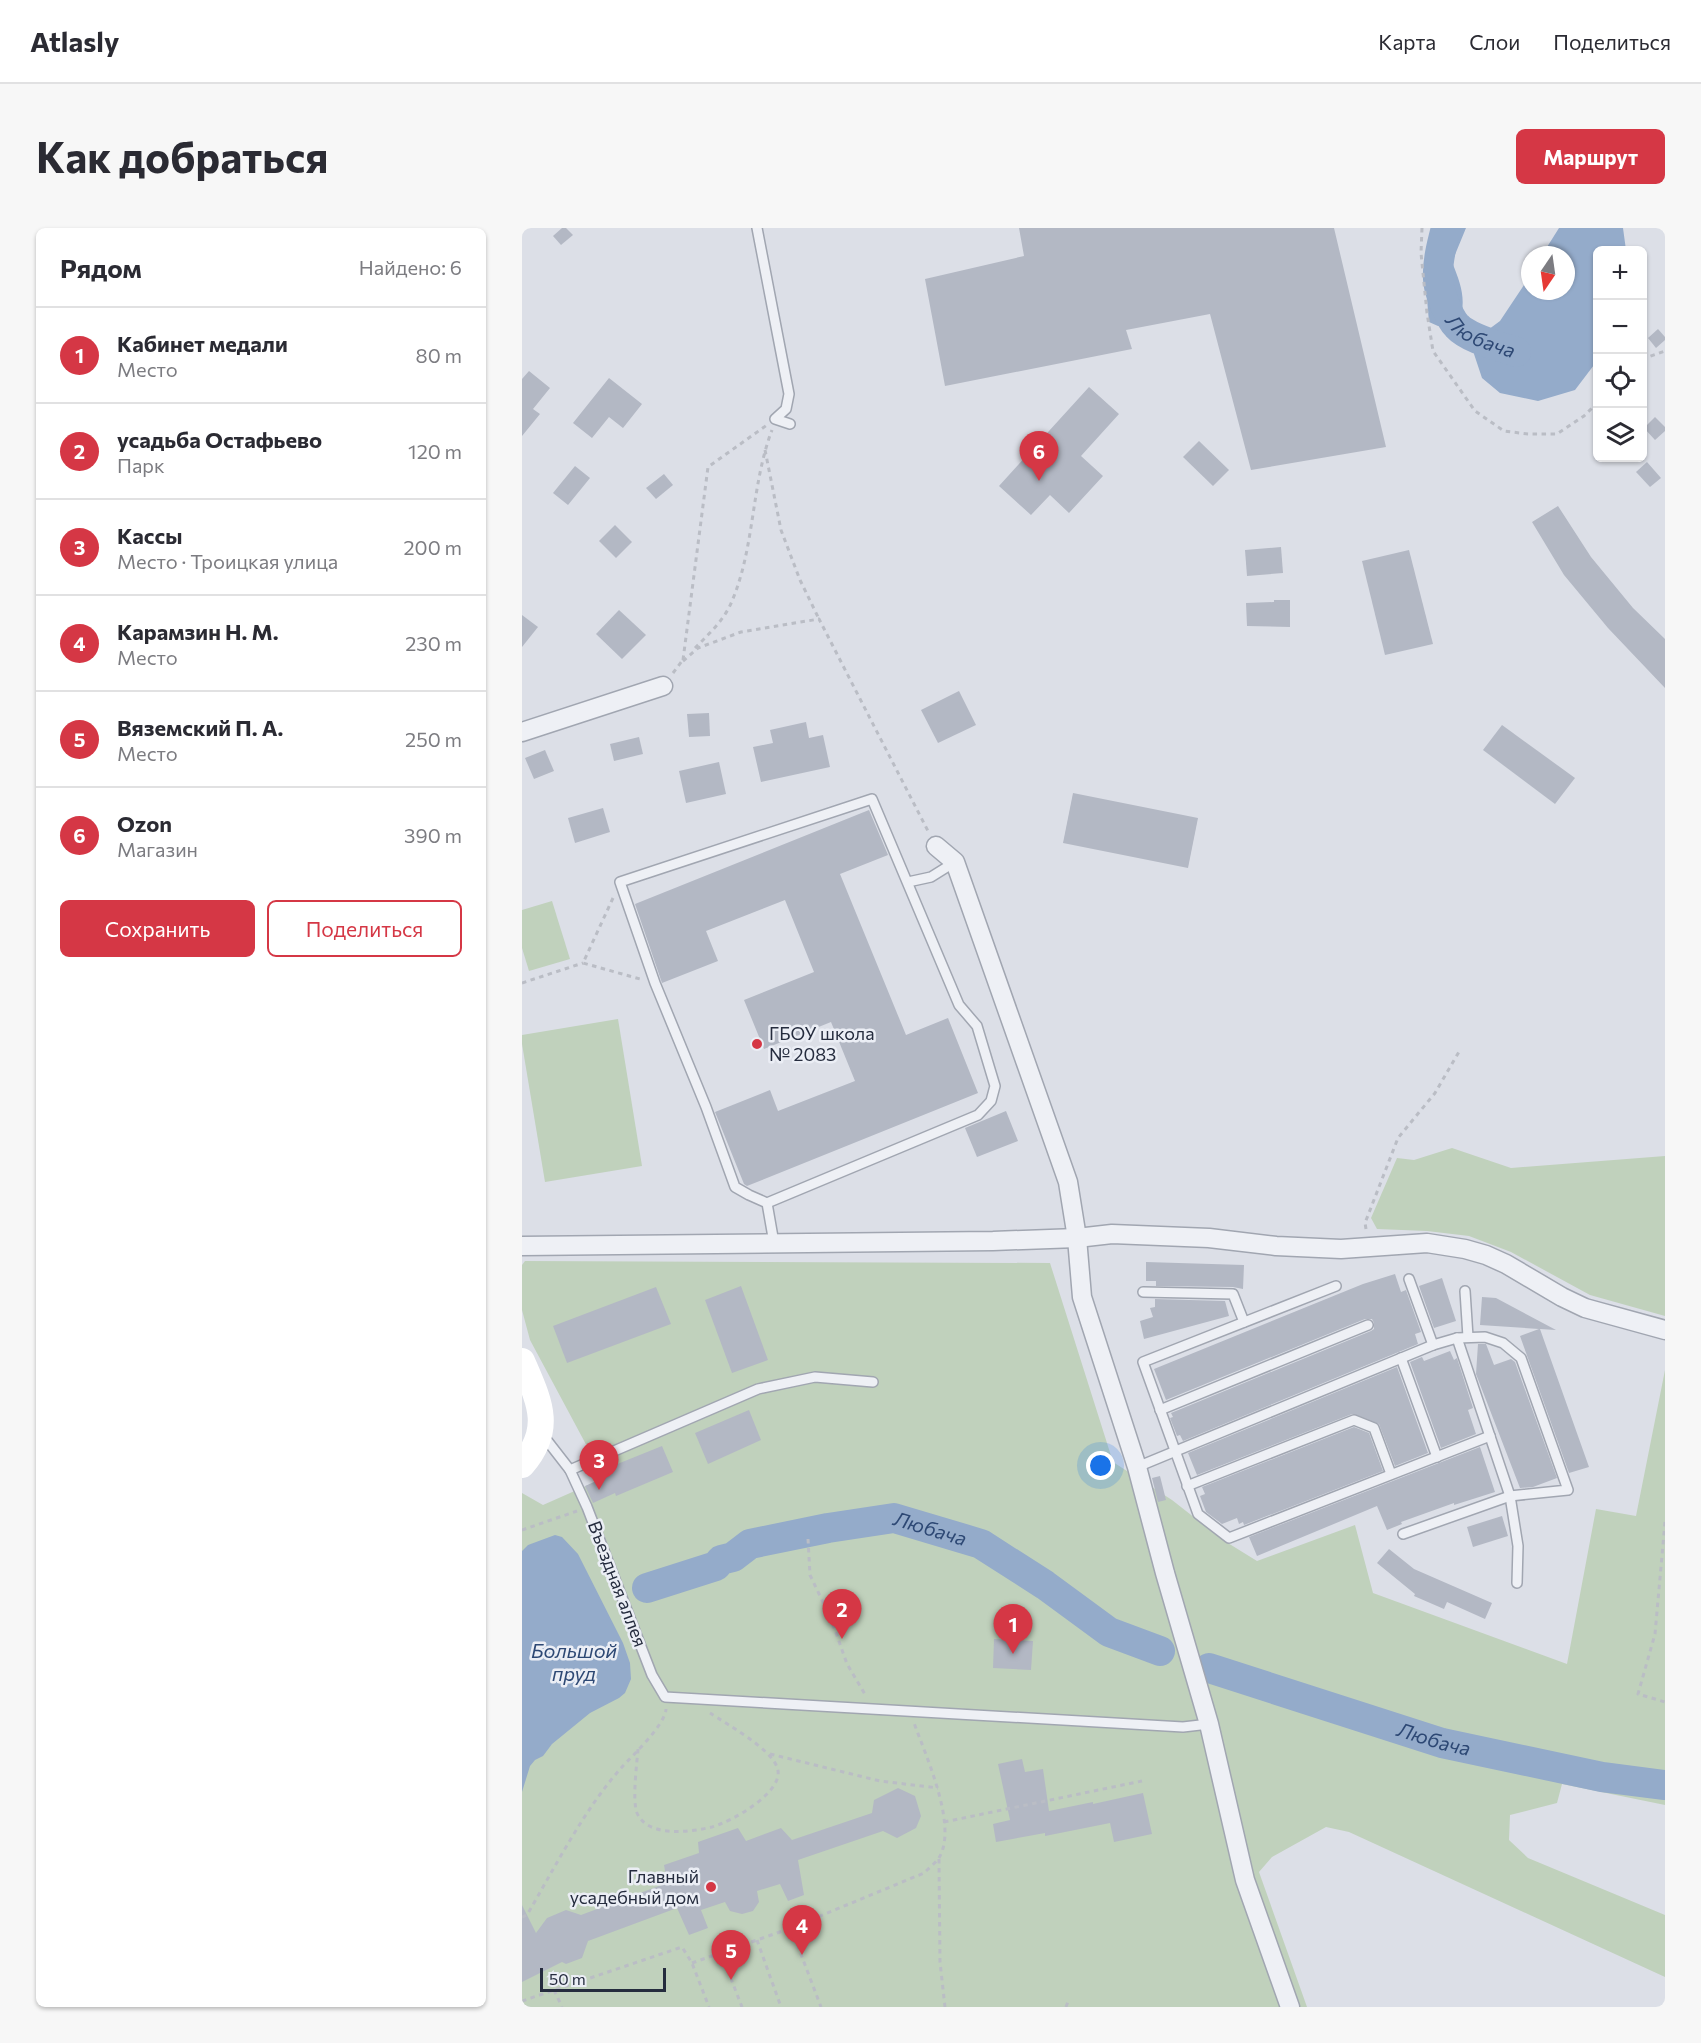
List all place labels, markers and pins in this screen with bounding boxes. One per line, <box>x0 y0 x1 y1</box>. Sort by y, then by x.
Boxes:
pin: 6 <box>1020 432 1058 481</box>
place label: ГБОУ школа № 2083 <box>769 1022 875 1065</box>
marker: ГБОУ школа № 2083 <box>750 1037 764 1051</box>
pin: 3 <box>580 1440 619 1490</box>
pin: 2 <box>822 1590 862 1639</box>
pin: 1 <box>994 1604 1032 1654</box>
place label: Главный усадебный дом <box>570 1865 699 1908</box>
marker: Главный усадебный дом <box>704 1880 718 1894</box>
pin: 4 <box>782 1906 822 1955</box>
pin: 5 <box>712 1930 750 1980</box>

